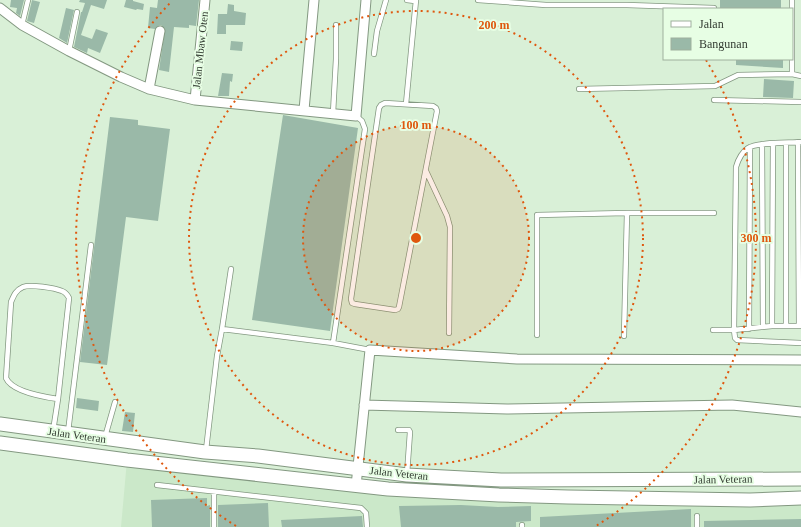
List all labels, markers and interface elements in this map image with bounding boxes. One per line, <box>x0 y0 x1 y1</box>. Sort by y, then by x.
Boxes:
legend <box>663 8 793 60</box>
street label: Jalan Mbaw Oten <box>190 10 210 89</box>
text: Jalan <box>699 17 724 31</box>
text: 200 m <box>479 18 510 32</box>
text: Bangunan <box>699 37 748 51</box>
text: 100 m <box>401 118 432 132</box>
centre of rings <box>409 231 423 245</box>
text: 300 m <box>741 231 772 245</box>
street label: Jalan Veteran <box>47 425 107 445</box>
street label: Jalan Veteran <box>369 464 429 482</box>
street label: Jalan Veteran <box>694 472 753 486</box>

